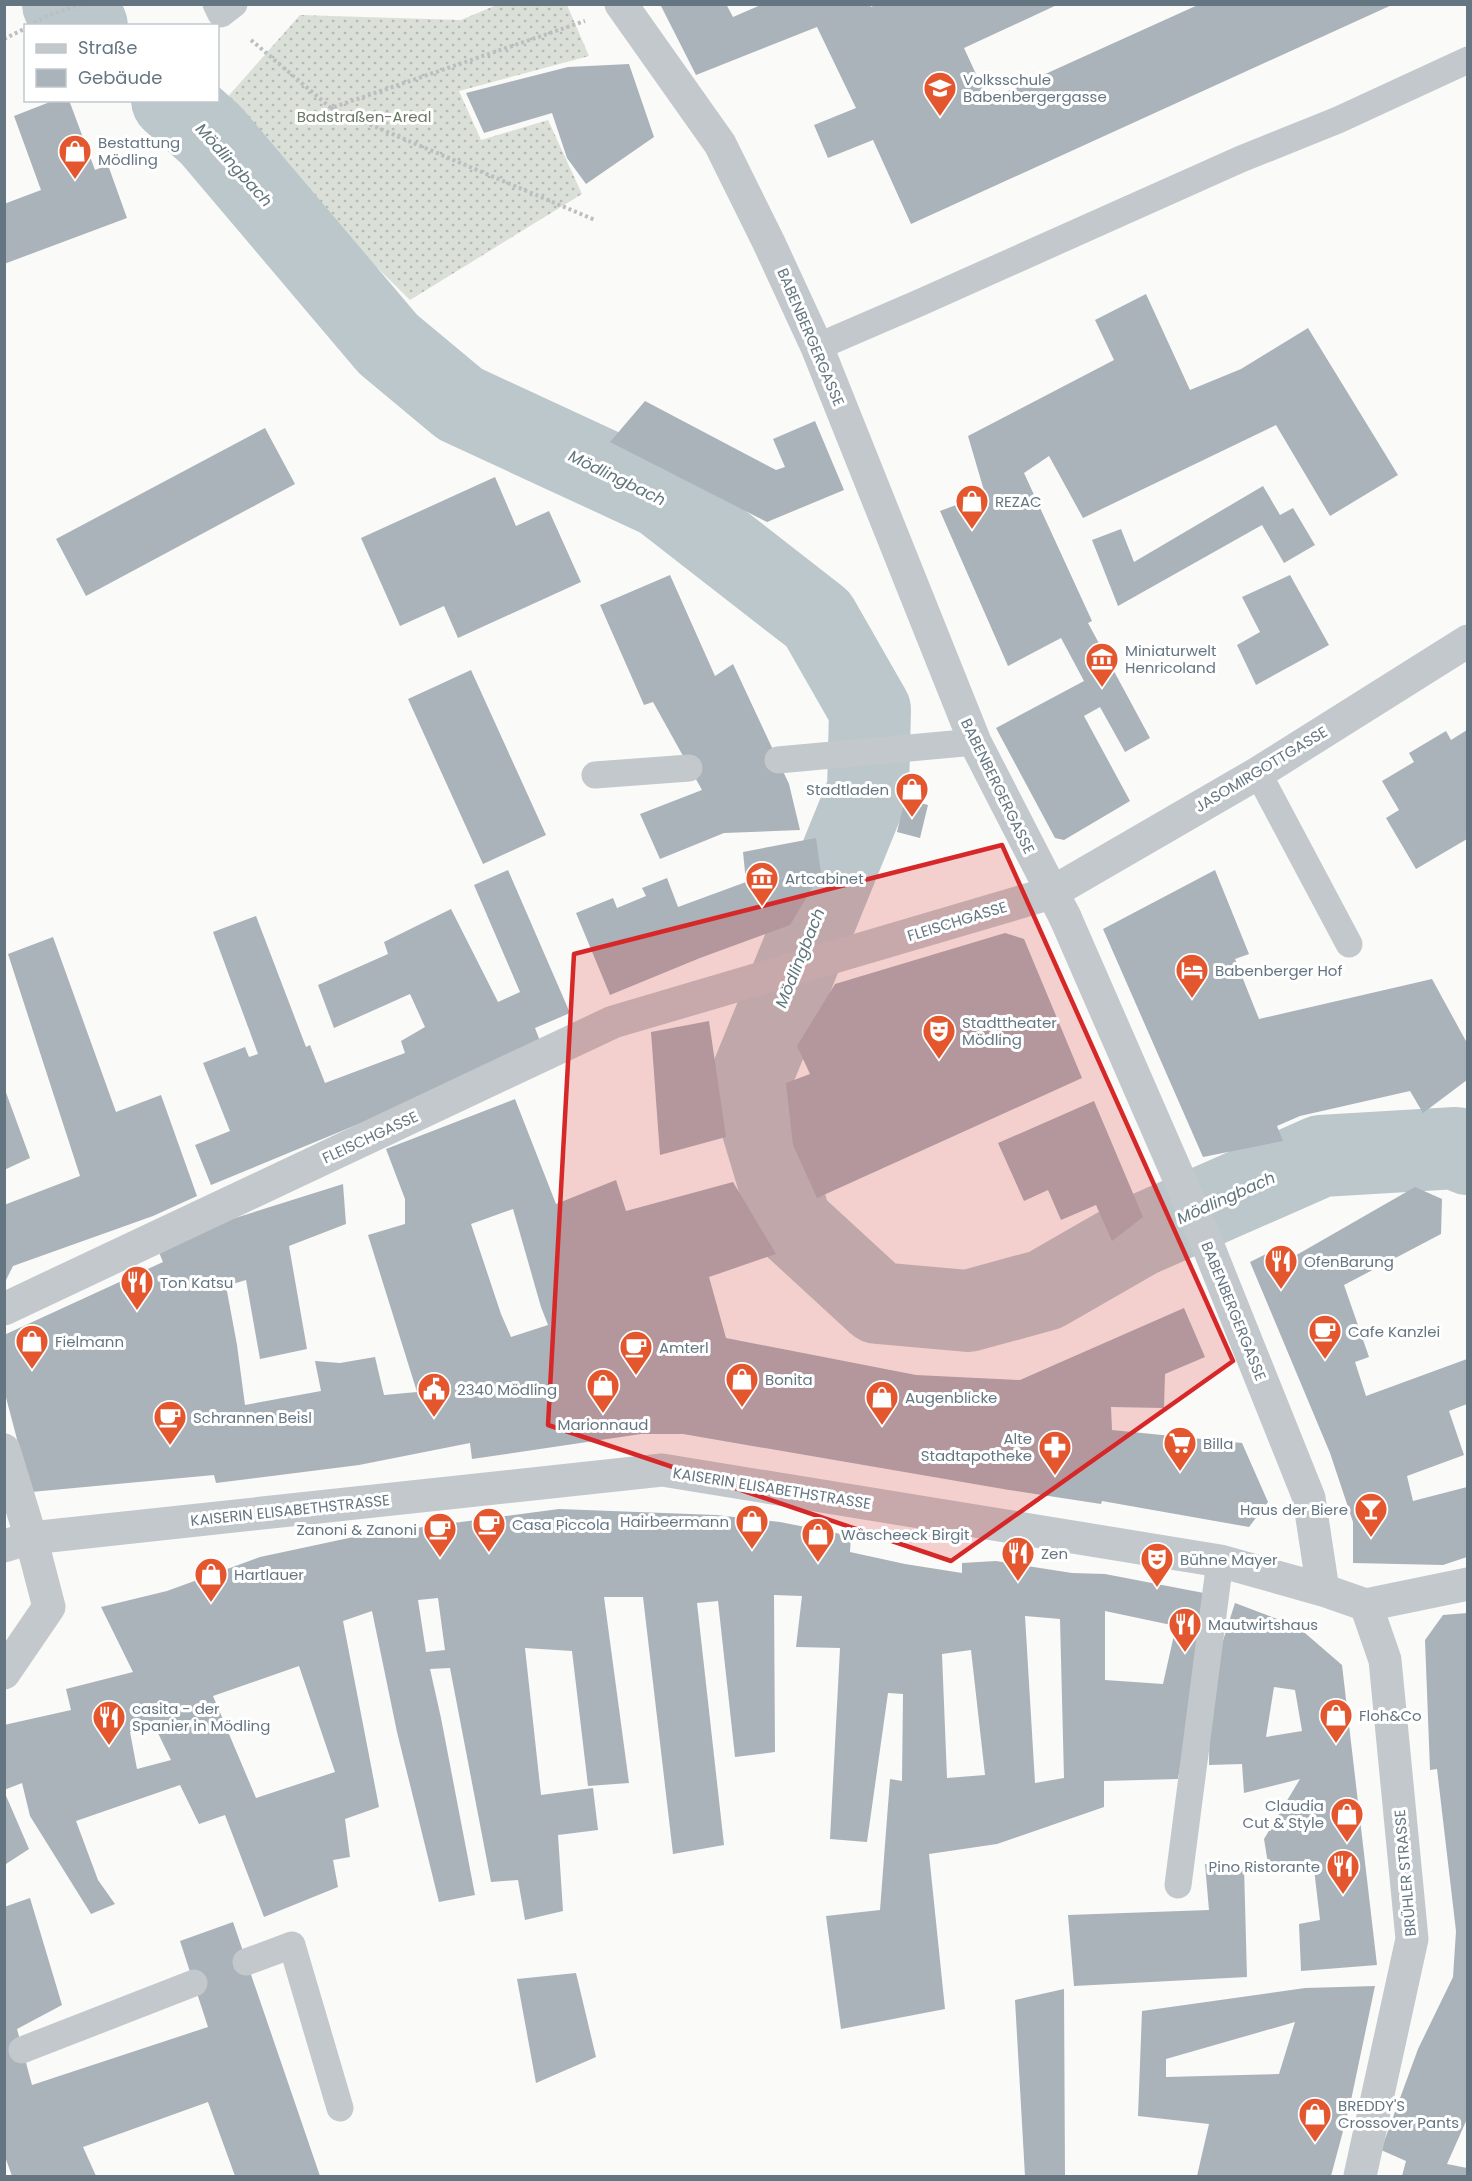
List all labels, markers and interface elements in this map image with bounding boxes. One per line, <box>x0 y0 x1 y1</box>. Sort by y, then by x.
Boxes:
legend <box>24 24 219 102</box>
text: Straße <box>78 35 137 60</box>
text: Gebäude <box>78 65 162 90</box>
place label: Volksschule Babenbergergasse <box>963 69 1107 107</box>
school or university icon: Volksschule Babenbergergasse <box>922 70 958 117</box>
park label: Badstraßen-Areal <box>297 106 431 127</box>
water label: Mödlingbach <box>190 118 278 212</box>
place label: Bestattung Mödling <box>98 132 180 170</box>
shop icon: Bestattung Mödling <box>57 133 93 180</box>
street label: BABENBERGERGASSE <box>772 265 850 409</box>
water label: Mödlingbach <box>565 445 669 511</box>
shop icon: REZAC <box>954 483 990 530</box>
place label: REZAC <box>995 491 1042 512</box>
place label: Miniaturwelt Henricoland <box>1125 640 1216 678</box>
museum icon: Miniaturwelt Henricoland <box>1084 641 1120 688</box>
street label: BABENBERGERGASSE <box>956 715 1040 857</box>
street label: JASOMIRGOTTGASSE <box>1191 721 1331 817</box>
shop icon: Stadtladen <box>894 771 930 818</box>
place label: Stadtladen <box>806 779 889 800</box>
museum icon: Artcabinet <box>744 860 780 907</box>
place label: Artcabinet <box>785 868 864 889</box>
street label: FLEISCHGASSE <box>905 896 1009 946</box>
water label: Mödlingbach <box>770 905 830 1011</box>
hotel icon: Babenberger Hof <box>1174 952 1210 999</box>
place label: Babenberger Hof <box>1215 960 1342 981</box>
place label: Stadttheater Mödling <box>962 1012 1057 1050</box>
theatre icon: Stadttheater Mödling <box>921 1013 957 1060</box>
street label: FLEISCHGASSE <box>319 1106 421 1168</box>
water label: Mödlingbach <box>1173 1166 1279 1230</box>
street label: BABENBERGERGASSE <box>1196 1238 1272 1384</box>
restaurant icon: OfenBarung <box>1263 1243 1299 1290</box>
place label: OfenBarung <box>1304 1251 1394 1272</box>
restaurant icon: Ton Katsu <box>119 1264 155 1311</box>
place label: Ton Katsu <box>160 1272 233 1293</box>
cafe icon: Cafe Kanzlei <box>1307 1313 1343 1360</box>
place label: Cafe Kanzlei <box>1348 1321 1440 1342</box>
shop icon: Fielmann <box>14 1323 50 1370</box>
cafe icon: Amterl <box>618 1329 654 1376</box>
place label: Fielmann <box>55 1331 124 1352</box>
place label: Amterl <box>659 1337 709 1358</box>
shop icon: Bonita <box>724 1361 760 1408</box>
shop icon: Marionnaud <box>585 1367 621 1414</box>
place label: Bonita <box>765 1369 813 1390</box>
public building icon: 2340 Mödling <box>416 1371 452 1418</box>
place label: 2340 Mödling <box>457 1379 557 1400</box>
shop icon: Augenblicke <box>864 1379 900 1426</box>
place label: Augenblicke <box>905 1387 997 1408</box>
cafe icon: Schrannen Beisl <box>152 1399 188 1446</box>
place label: Schrannen Beisl <box>193 1407 312 1428</box>
place label: Marionnaud <box>557 1414 649 1435</box>
supermarket icon: Billa <box>1162 1425 1198 1472</box>
place label: Alte Stadtapotheke <box>921 1428 1032 1466</box>
pharmacy icon: Alte Stadtapotheke <box>1037 1429 1073 1476</box>
place label: Billa <box>1203 1433 1233 1454</box>
street label: KAISERIN ELISABETHSTRASSE <box>671 1462 873 1514</box>
street label: KAISERIN ELISABETHSTRASSE <box>189 1489 391 1531</box>
bar icon: Haus der Biere <box>1353 1491 1389 1538</box>
place label: Haus der Biere <box>1240 1499 1348 1520</box>
shop icon: Hairbeermann <box>734 1503 770 1550</box>
cafe icon: Casa Piccola <box>471 1506 507 1553</box>
cafe icon: Zanoni & Zanoni <box>422 1511 458 1558</box>
place label: Hairbeermann <box>620 1511 729 1532</box>
place label: Casa Piccola <box>512 1514 610 1535</box>
shop icon: Wäscheeck Birgit <box>800 1516 836 1563</box>
place label: Zanoni & Zanoni <box>296 1519 417 1540</box>
place label: Wäscheeck Birgit <box>841 1524 970 1545</box>
restaurant icon: Zen <box>1000 1535 1036 1582</box>
theatre icon: Bühne Mayer <box>1139 1541 1175 1588</box>
place label: Zen <box>1041 1543 1068 1564</box>
place label: Bühne Mayer <box>1180 1549 1278 1570</box>
shop icon: Hartlauer <box>193 1556 229 1603</box>
place label: Hartlauer <box>234 1564 304 1585</box>
restaurant icon: Mautwirtshaus <box>1167 1606 1203 1653</box>
place label: Mautwirtshaus <box>1208 1614 1318 1635</box>
shop icon: Floh&Co <box>1318 1697 1354 1744</box>
place label: casita - der Spanier in Mödling <box>132 1698 270 1736</box>
restaurant icon: casita - der Spanier in Mödling <box>91 1699 127 1746</box>
place label: Floh&Co <box>1359 1705 1422 1726</box>
place label: Claudia Cut & Style <box>1243 1795 1324 1833</box>
shop icon: Claudia Cut & Style <box>1329 1796 1365 1843</box>
street label: BRÜHLER STRASSE <box>1389 1809 1421 1937</box>
restaurant icon: Pino Ristorante <box>1325 1848 1361 1895</box>
place label: Pino Ristorante <box>1209 1856 1320 1877</box>
place label: BREDDY'S Crossover Pants <box>1338 2095 1459 2133</box>
shop icon: BREDDY'S Crossover Pants <box>1297 2096 1333 2143</box>

